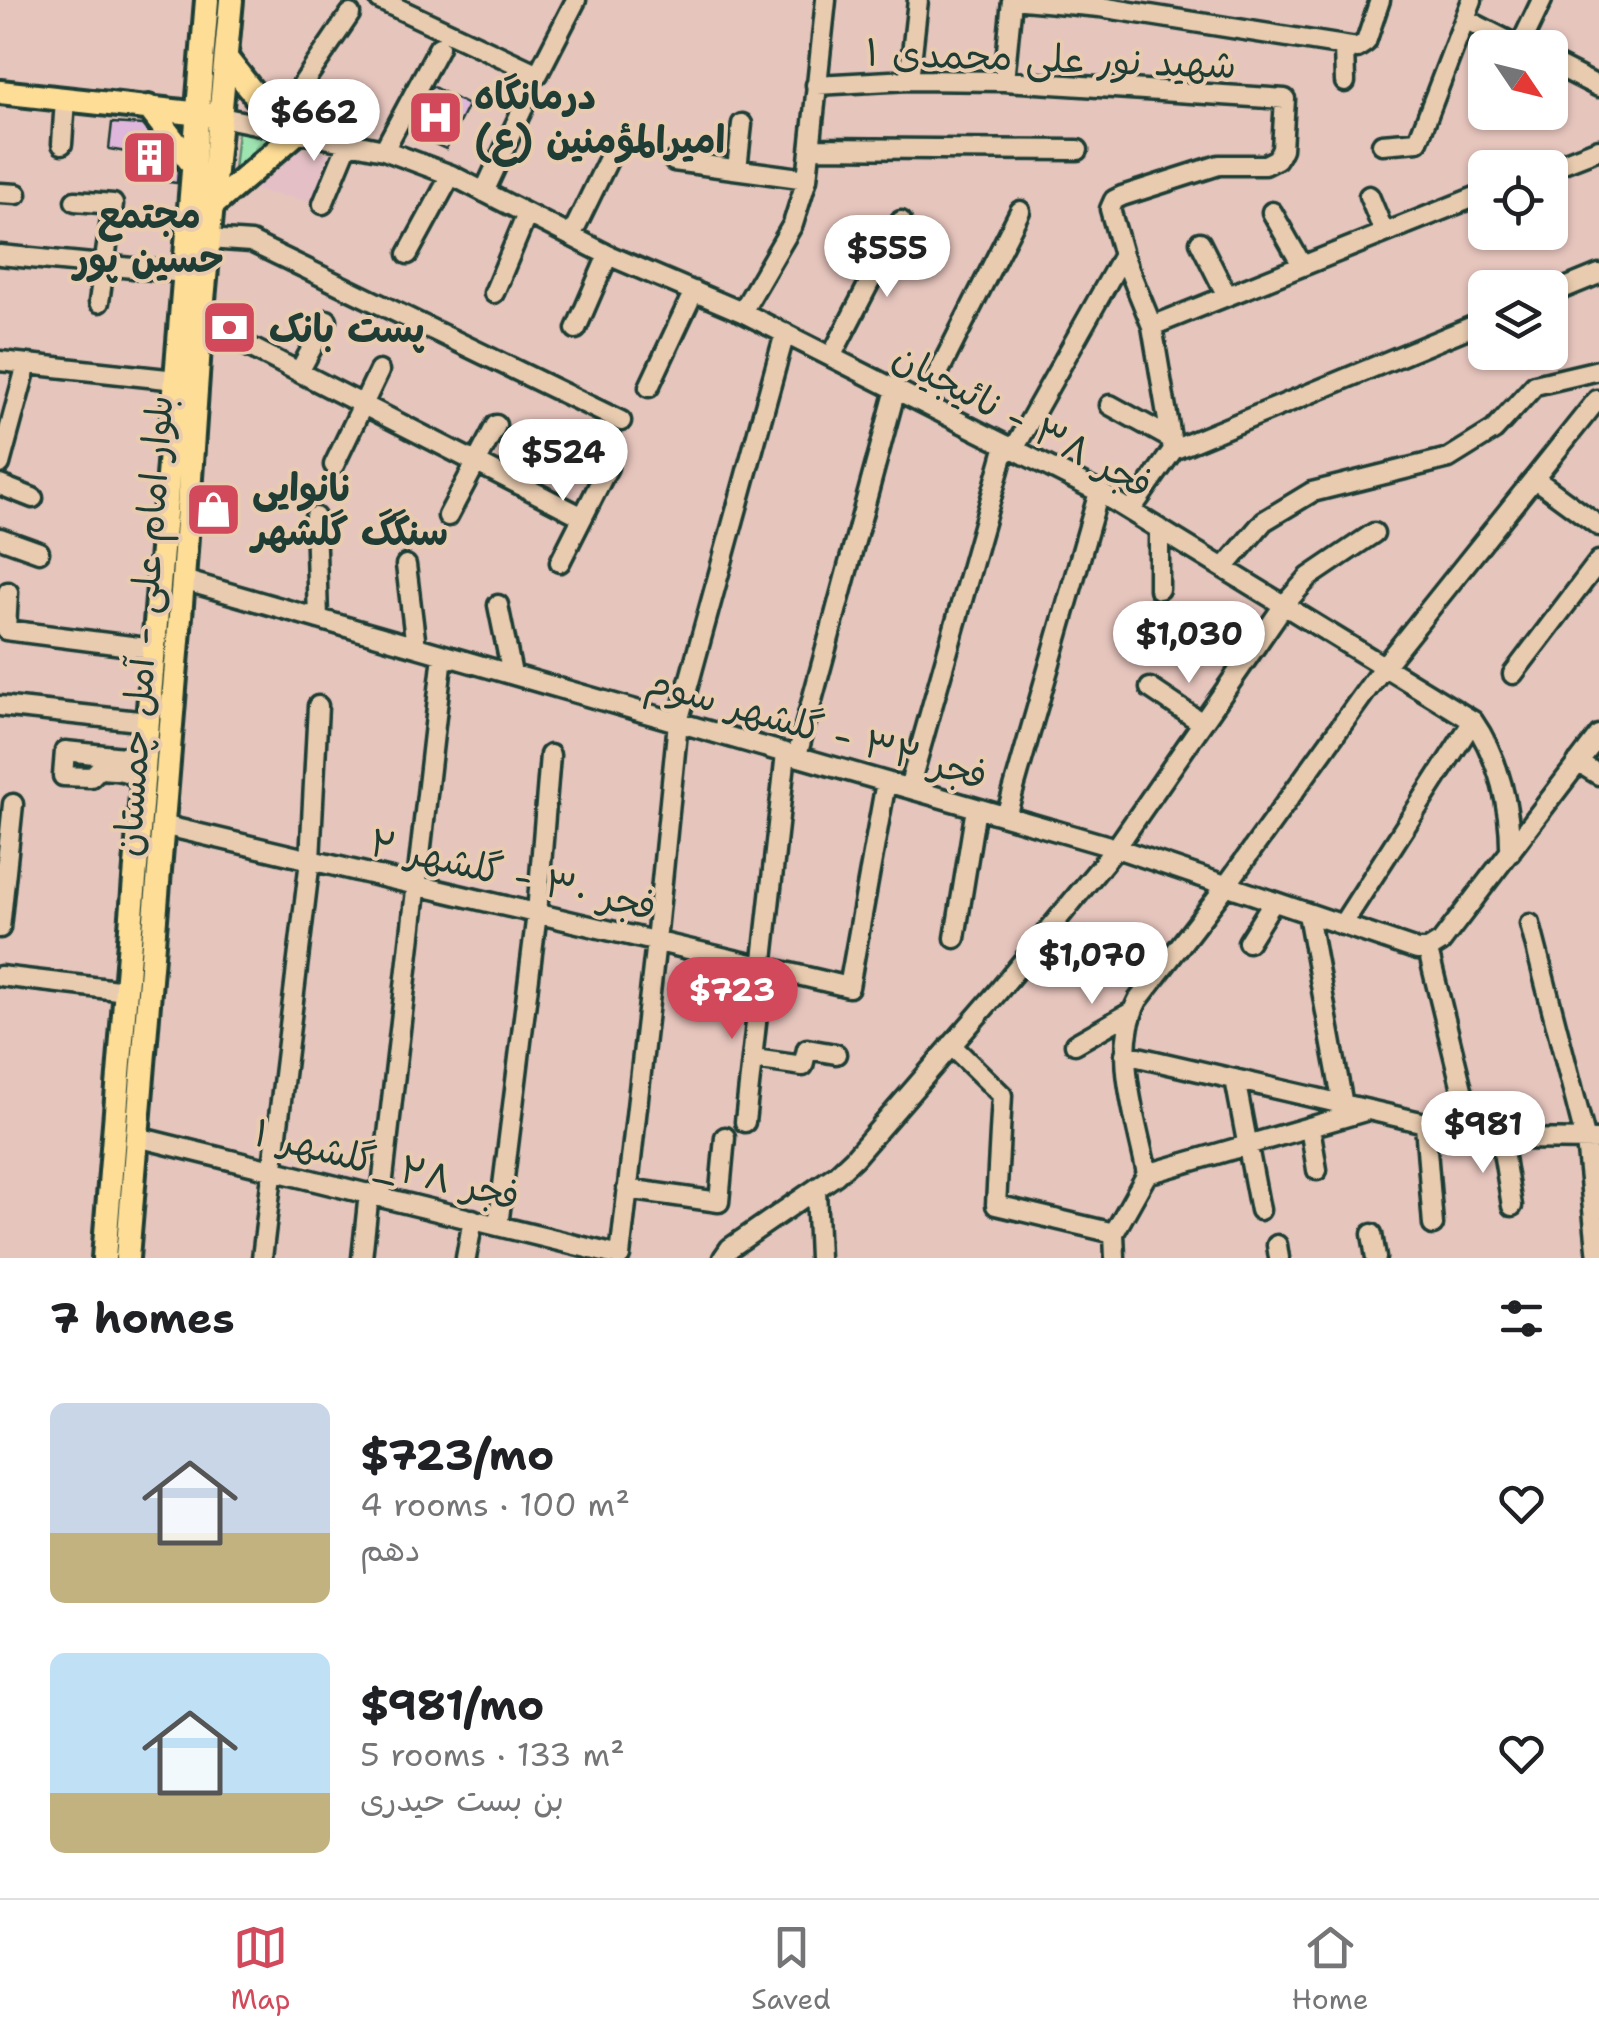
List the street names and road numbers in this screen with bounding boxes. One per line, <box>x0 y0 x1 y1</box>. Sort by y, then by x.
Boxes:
street label: شهید نور علی محمدی ۱ <box>865 26 1237 90</box>
street label: فجر ۳۸ - نائیجیان <box>884 330 1162 510</box>
street label: بلوار امام علی - آمل چمستان <box>101 394 189 859</box>
street label: فجر ۳۲ - گلشهر سوم <box>640 655 993 805</box>
street label: فجر ۳۰ - گلشهر ۲ <box>365 816 661 932</box>
street label: فجر ۲۸_گلشهر ۱ <box>249 1106 525 1222</box>

